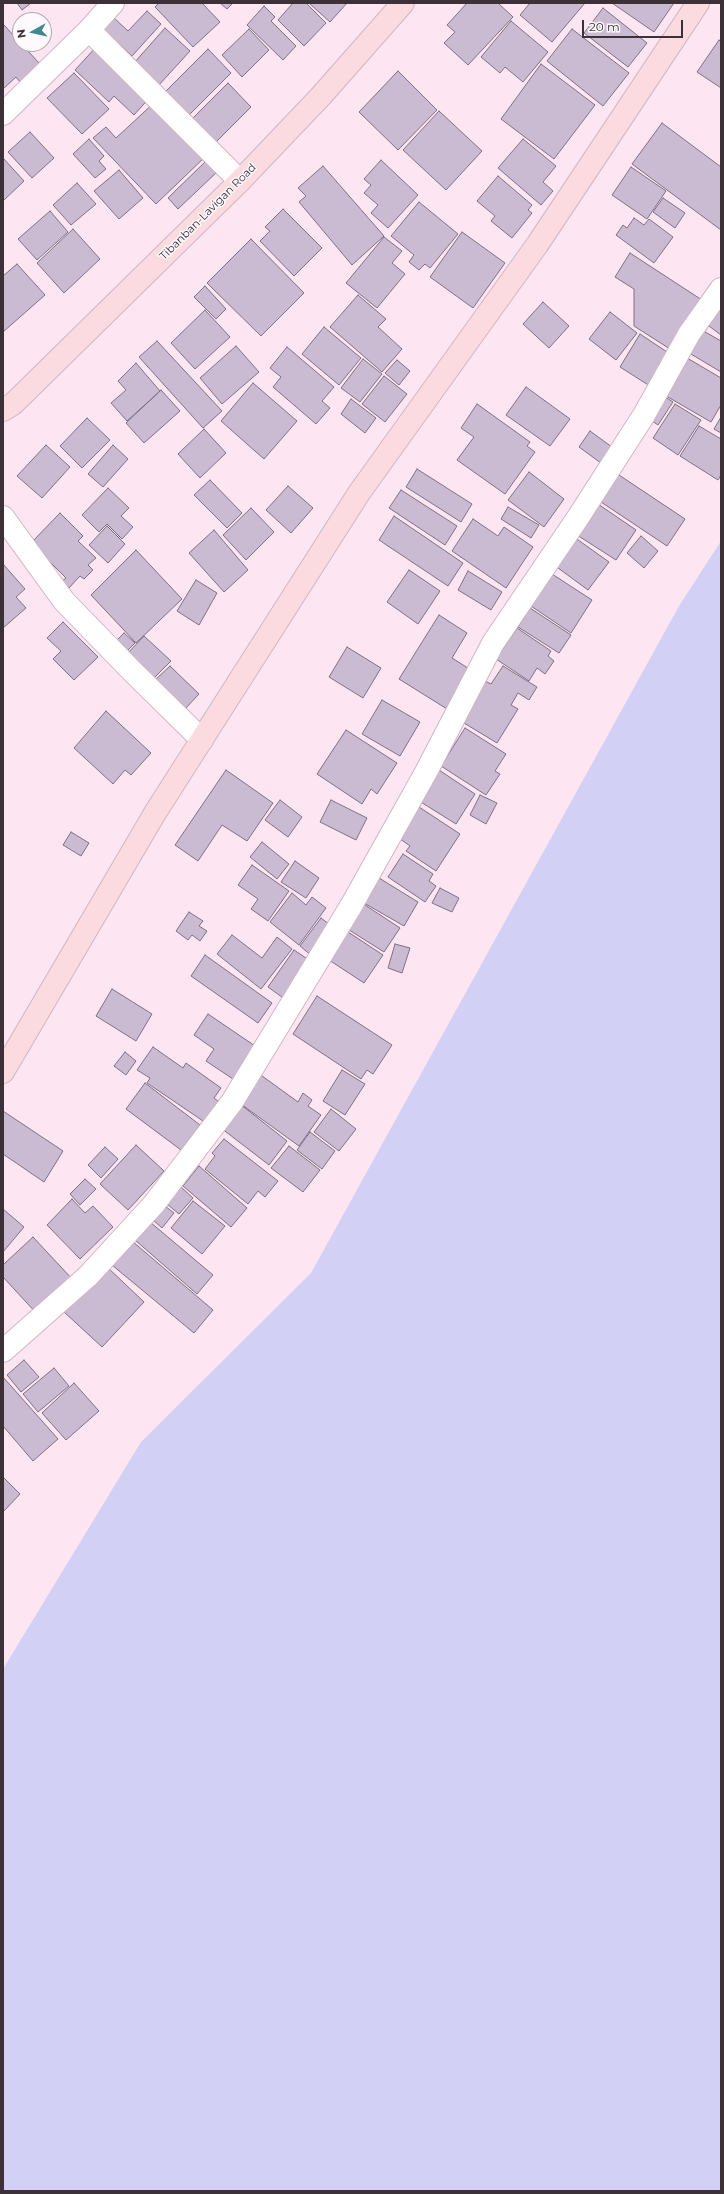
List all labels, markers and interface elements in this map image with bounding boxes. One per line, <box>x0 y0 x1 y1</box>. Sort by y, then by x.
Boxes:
north arrow <box>12 12 52 52</box>
scale bar <box>584 12 685 38</box>
text: 20 m <box>589 19 620 34</box>
text: N <box>14 28 29 39</box>
street label: Tibanban-Lavigan Road <box>157 161 259 263</box>

